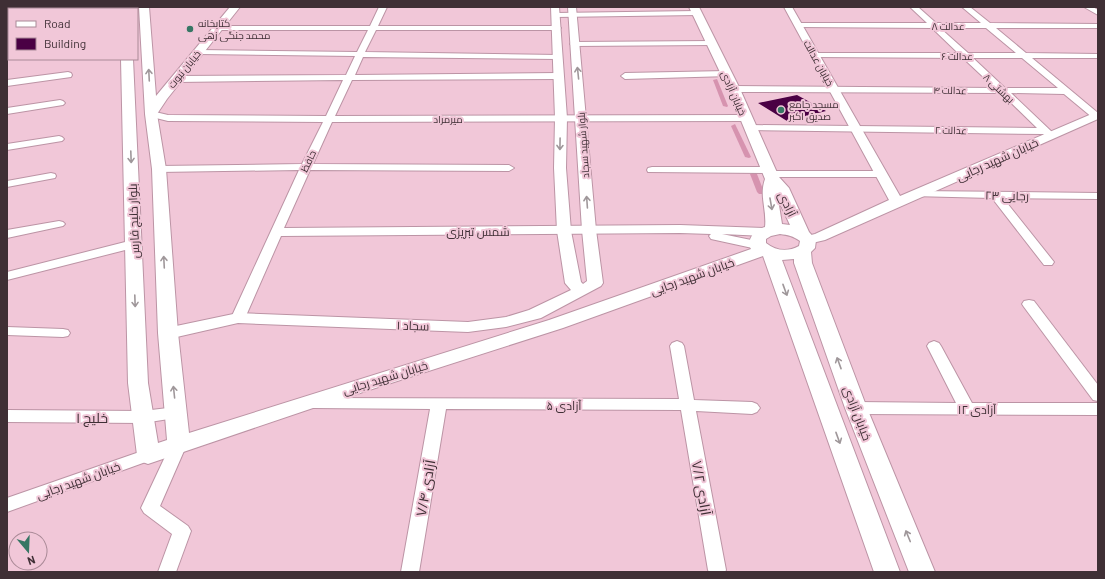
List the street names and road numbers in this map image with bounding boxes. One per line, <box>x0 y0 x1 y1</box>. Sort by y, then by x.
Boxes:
street label: عدالت ۸ <box>931 20 965 32</box>
street label: خیابان عدالت <box>801 38 837 89</box>
street label: خیابان نبوت <box>165 48 204 91</box>
street label: عدالت ۶ <box>941 50 973 62</box>
street label: خیابان آزادی <box>718 69 749 118</box>
street label: بهشتی ۸ <box>980 71 1017 106</box>
street label: عدالت ۴ <box>933 84 967 96</box>
street label: بلوار شهید سجاد <box>575 112 592 178</box>
street label: میرمراد <box>433 113 463 125</box>
street label: عدالت ۲ <box>935 124 967 136</box>
street label: خیابان شهید رجایی <box>954 135 1041 184</box>
street label: حافظ <box>298 148 318 174</box>
street label: بلوار خلیج فارس <box>125 183 143 259</box>
street label: رجایی ۲۳ <box>985 188 1029 203</box>
street label: آزادی <box>775 189 800 220</box>
street label: شمس تبریزی <box>446 224 510 239</box>
street label: خیابان شهید رجایی <box>648 254 736 299</box>
street label: سجاد ۱ <box>396 317 430 334</box>
street label: خیابان شهید رجایی <box>341 357 430 398</box>
street label: خیابان آزادی <box>840 384 875 442</box>
street label: آزادی ۵ <box>546 398 582 413</box>
street label: آزادی ۱۲ <box>958 402 997 417</box>
street label: خلیج ۱ <box>76 409 108 427</box>
street label: خیابان شهید رجایی <box>34 458 122 503</box>
street label: آزادی ۷/۴ <box>412 458 438 518</box>
street label: آزادی ۷/۲ <box>689 459 715 517</box>

